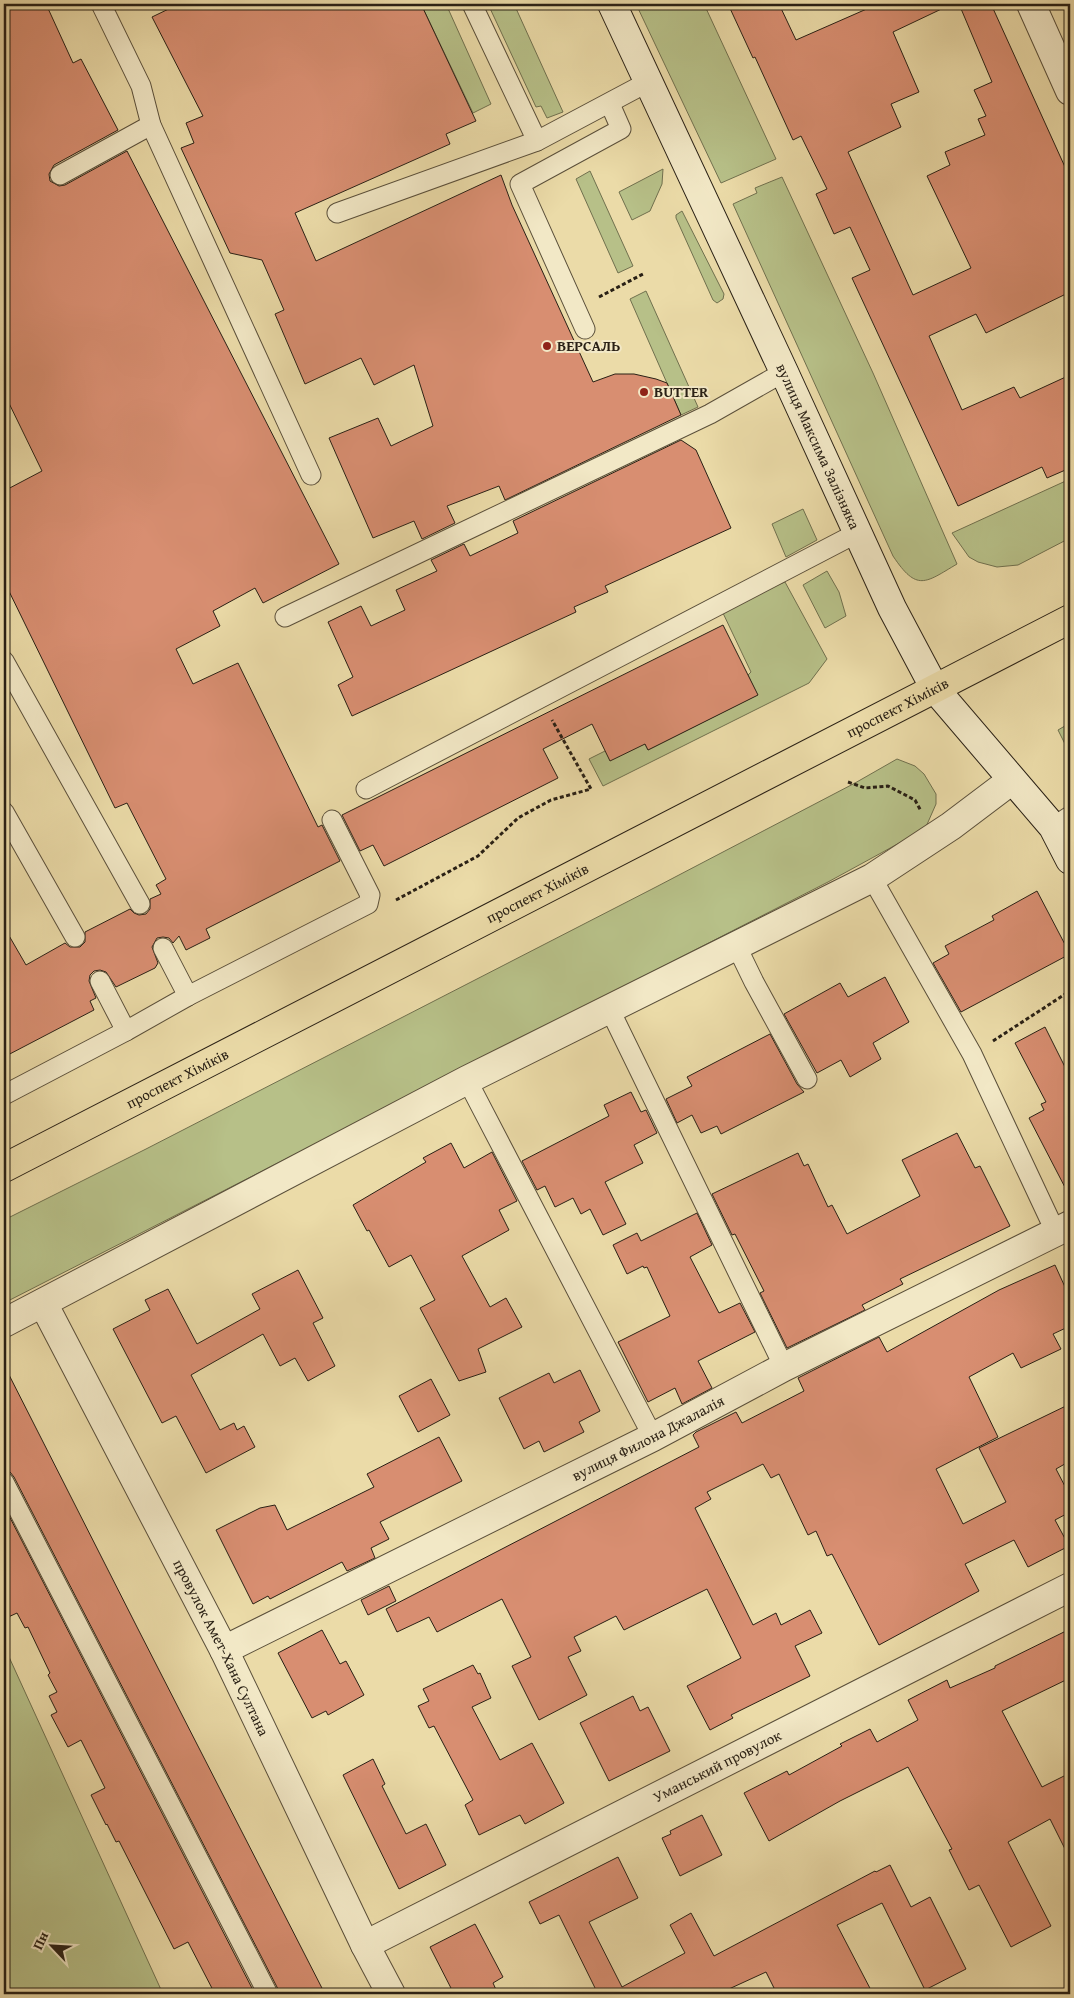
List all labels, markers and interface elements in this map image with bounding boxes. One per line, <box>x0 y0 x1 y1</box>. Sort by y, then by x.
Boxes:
place label: ВЕРСАЛЬ <box>557 335 620 356</box>
marker: ВЕРСАЛЬ <box>541 340 553 352</box>
street label: вулиця Максима Залізняка <box>771 360 866 533</box>
place label: BUTTER <box>654 381 709 402</box>
marker: BUTTER <box>638 386 650 398</box>
street label: проспект Хіміків <box>842 672 952 743</box>
street label: проспект Хіміків <box>482 858 592 928</box>
street label: проспект Хіміків <box>122 1043 232 1113</box>
street label: вулиця Филона Джалалія <box>568 1390 728 1486</box>
street label: провулок Амет-Хана Султана <box>168 1555 275 1740</box>
street label: Уманський провулок <box>649 1724 785 1807</box>
north arrow <box>28 1920 78 1970</box>
text: Пн <box>27 1928 53 1953</box>

